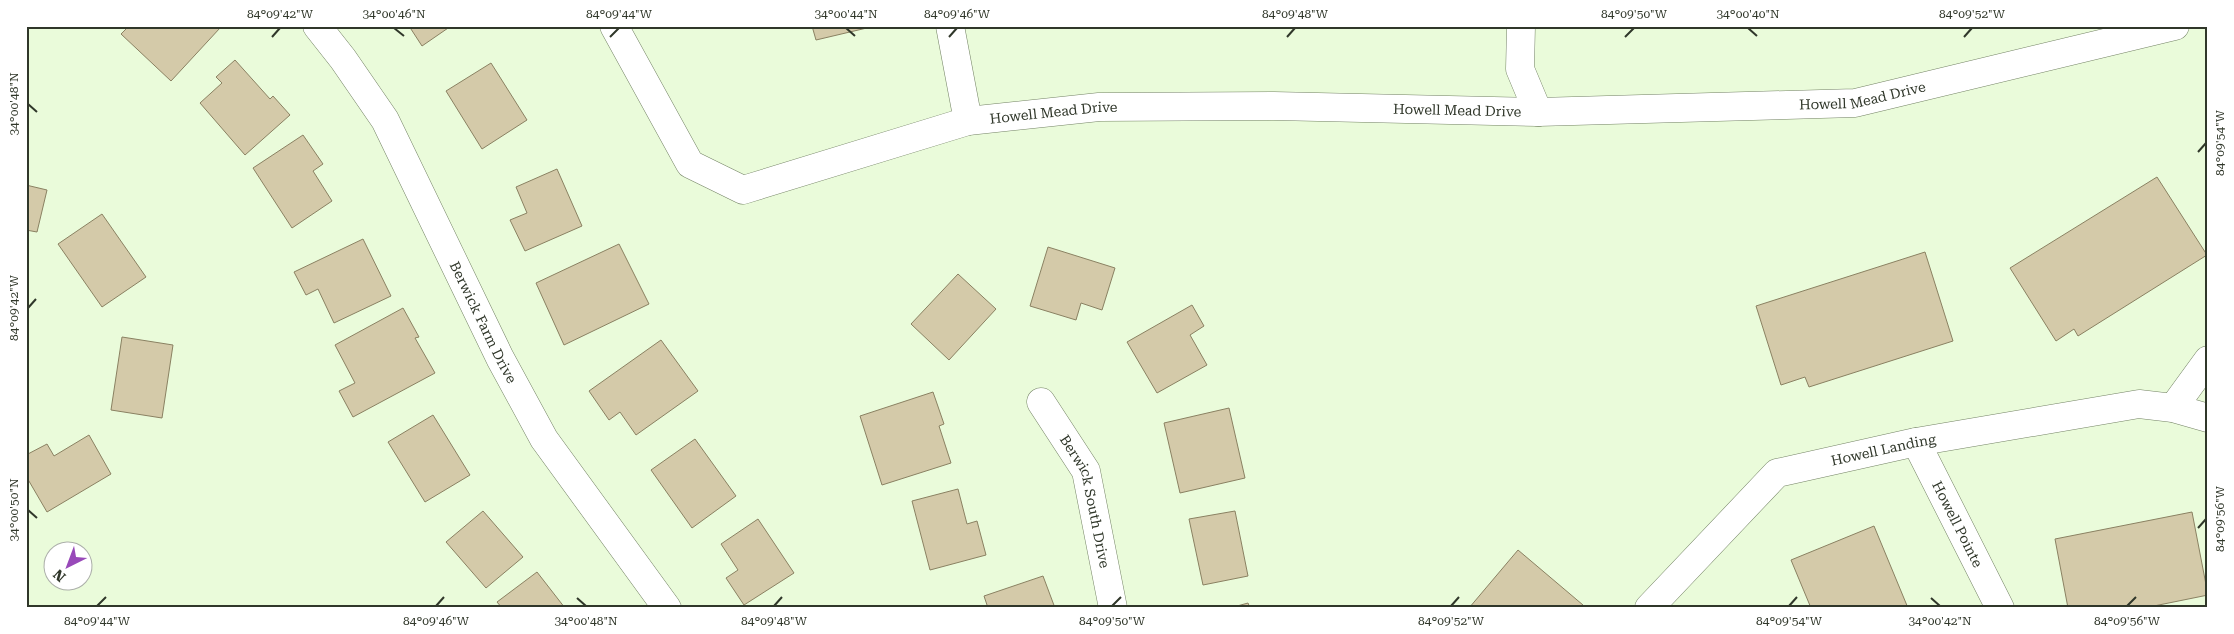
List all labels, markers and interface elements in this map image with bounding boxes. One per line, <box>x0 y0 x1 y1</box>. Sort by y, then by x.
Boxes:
text: 84°09'42"W <box>247 7 314 21</box>
text: 34°00'46"N <box>362 7 426 21</box>
text: 84°09'44"W <box>586 7 653 21</box>
text: 34°00'44"N <box>814 7 878 21</box>
text: 84°09'46"W <box>924 7 991 21</box>
text: 84°09'48"W <box>1262 7 1329 21</box>
text: 84°09'50"W <box>1601 7 1668 21</box>
text: 34°00'40"N <box>1716 7 1780 21</box>
text: 84°09'52"W <box>1939 7 2006 21</box>
text: 34°00'48"N <box>7 72 21 136</box>
street label: Howell Mead Drive <box>1799 78 1927 113</box>
street label: Howell Mead Drive <box>989 99 1118 127</box>
street label: Howell Mead Drive <box>1393 101 1522 120</box>
text: 84°09'54"W <box>2213 109 2227 176</box>
street label: Berwick Farm Drive <box>447 259 520 386</box>
text: 84°09'42"W <box>7 274 21 341</box>
street label: Howell Landing <box>1829 431 1937 469</box>
street label: Berwick South Drive <box>1057 432 1113 570</box>
text: 34°00'50"N <box>7 478 21 542</box>
street label: Howell Pointe <box>1929 478 1986 570</box>
text: 84°09'56"W <box>2213 485 2227 552</box>
north arrow <box>42 542 92 592</box>
text: N <box>50 566 69 585</box>
text: 84°09'44"W <box>64 614 131 628</box>
text: 84°09'46"W <box>403 614 470 628</box>
text: 34°00'48"N <box>554 614 618 628</box>
text: 84°09'48"W <box>741 614 808 628</box>
text: 84°09'50"W <box>1079 614 1146 628</box>
text: 84°09'52"W <box>1418 614 1485 628</box>
text: 84°09'54"W <box>1756 614 1823 628</box>
text: 34°00'42"N <box>1908 614 1972 628</box>
text: 84°09'56"W <box>2094 614 2161 628</box>

